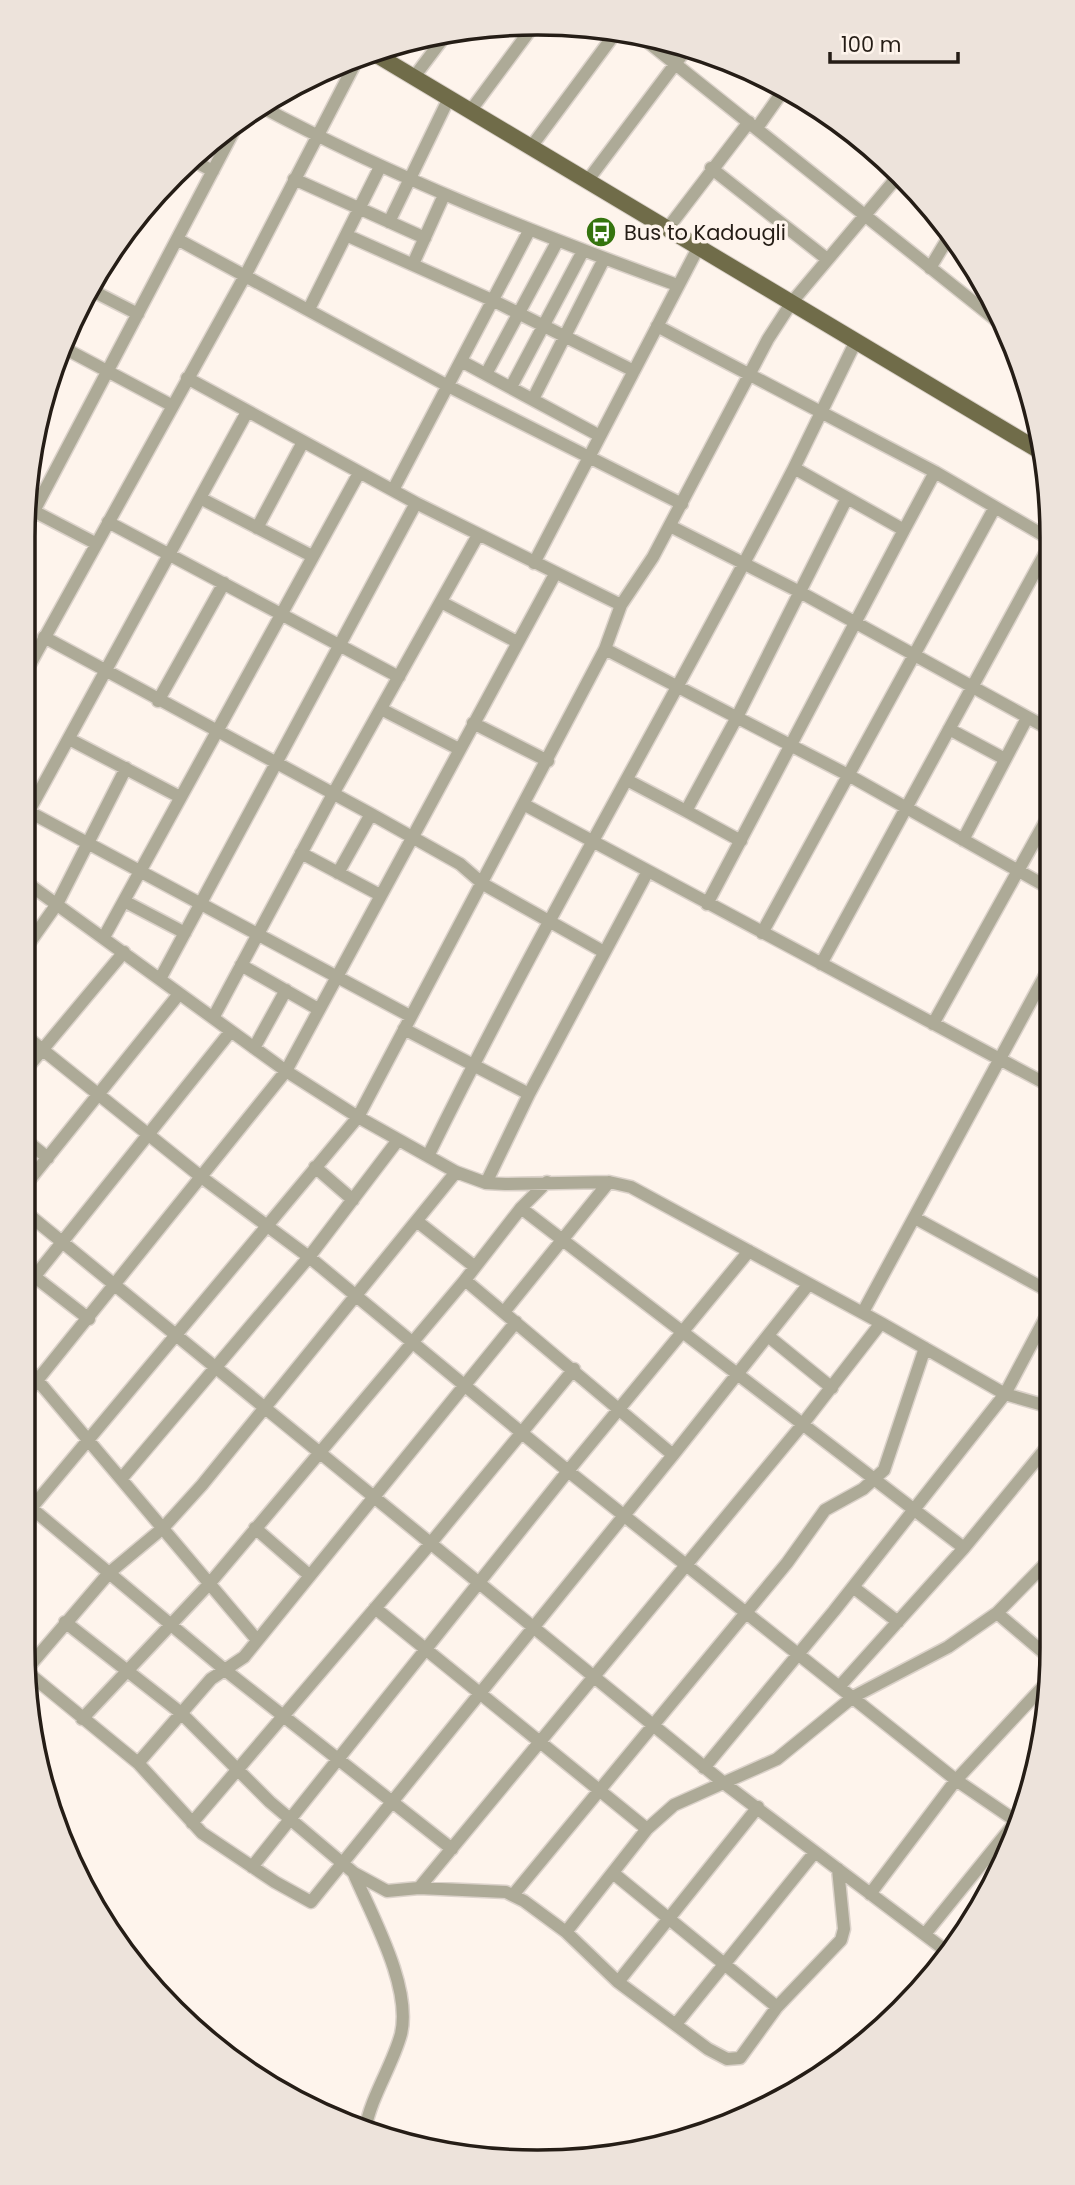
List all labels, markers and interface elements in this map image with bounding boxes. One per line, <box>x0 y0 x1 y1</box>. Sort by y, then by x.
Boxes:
scale bar <box>830 21 958 65</box>
text: 100 m <box>841 30 901 59</box>
bus stop icon: Bus to Kadougli <box>584 215 618 249</box>
place label: Bus to Kadougli <box>624 218 786 247</box>

